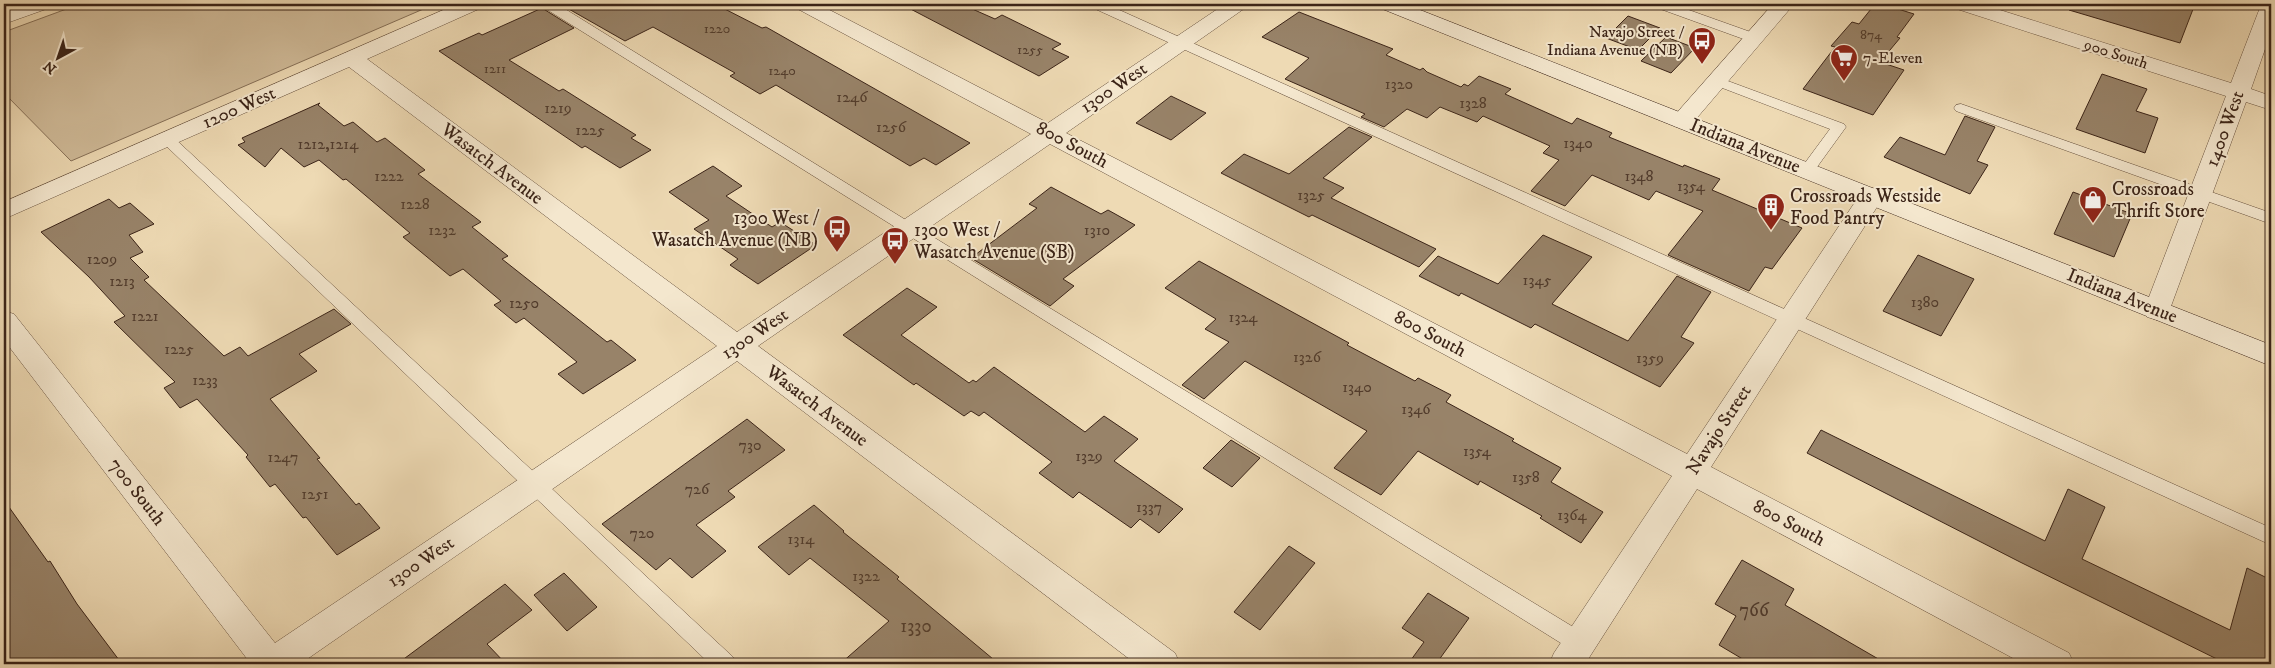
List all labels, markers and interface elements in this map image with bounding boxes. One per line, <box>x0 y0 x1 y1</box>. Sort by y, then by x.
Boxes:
house number: 1220 <box>704 20 730 38</box>
place label: Navajo Street / Indiana Avenue (NB) <box>1547 22 1685 60</box>
bus stop icon: Navajo Street / Indiana Avenue (NB) <box>1687 26 1717 65</box>
house number: 874 <box>1860 26 1883 44</box>
north arrow <box>32 32 82 82</box>
street label: 900 South <box>2081 34 2151 74</box>
house number: 1255 <box>1017 41 1043 59</box>
supermarket icon: 7-Eleven <box>1829 43 1859 82</box>
place label: 7-Eleven <box>1863 48 1923 68</box>
text: N <box>40 56 60 78</box>
street label: 1300 West <box>1076 57 1152 119</box>
house number: 1211 <box>484 60 506 78</box>
house number: 1240 <box>768 62 796 80</box>
house number: 1320 <box>1385 74 1413 94</box>
street label: 1200 West <box>199 82 279 134</box>
house number: 1246 <box>836 87 868 107</box>
street label: 1400 West <box>2201 88 2249 170</box>
house number: 1328 <box>1459 93 1487 113</box>
house number: 1219 <box>544 98 572 118</box>
street label: Indiana Avenue <box>1686 113 1804 179</box>
street label: 800 South <box>1032 116 1112 174</box>
house number: 1256 <box>876 117 907 137</box>
street label: Wasatch Avenue <box>436 118 548 210</box>
house number: 1225 <box>575 120 605 140</box>
house number: 1340 <box>1563 133 1593 153</box>
house number: 1212,1214 <box>298 134 359 154</box>
house number: 1222 <box>374 166 404 186</box>
house number: 1348 <box>1624 166 1654 186</box>
house number: 1354 <box>1677 176 1706 196</box>
place label: Crossroads Thrift Store <box>2112 178 2205 223</box>
house number: 1325 <box>1297 185 1325 205</box>
place label: Crossroads Westside Food Pantry <box>1790 185 1941 230</box>
shop icon: Crossroads Thrift Store <box>2078 185 2108 224</box>
building icon: Crossroads Westside Food Pantry <box>1756 192 1786 231</box>
house number: 1228 <box>400 194 430 214</box>
place label: 1300 West / Wasatch Avenue (NB) <box>651 207 820 252</box>
bus stop icon: 1300 West / Wasatch Avenue (NB) <box>822 214 852 253</box>
place label: 1300 West / Wasatch Avenue (SB) <box>913 219 1075 264</box>
house number: 1232 <box>428 220 456 240</box>
house number: 1310 <box>1084 220 1110 240</box>
bus stop icon: 1300 West / Wasatch Avenue (SB) <box>880 226 910 265</box>
house number: 1209 <box>87 249 117 269</box>
street label: Indiana Avenue <box>2063 263 2181 329</box>
house number: 1345 <box>1523 270 1552 290</box>
house number: 1213 <box>109 271 135 291</box>
house number: 1380 <box>1911 292 1939 312</box>
house number: 1250 <box>509 293 539 313</box>
street label: 1300 West <box>717 303 793 365</box>
street label: 800 South <box>1390 305 1470 363</box>
house number: 1221 <box>131 306 159 326</box>
house number: 1324 <box>1229 307 1258 327</box>
house number: 1225 <box>164 339 194 359</box>
house number: 1326 <box>1293 347 1322 367</box>
house number: 1359 <box>1636 348 1664 368</box>
street label: Wasatch Avenue <box>761 360 873 452</box>
house number: 1233 <box>192 370 218 390</box>
house number: 1340 <box>1342 377 1372 397</box>
street label: Navajo Street <box>1681 381 1757 479</box>
house number: 1346 <box>1401 399 1431 419</box>
house number: 730 <box>738 435 762 455</box>
house number: 1354 <box>1463 441 1492 461</box>
house number: 1329 <box>1075 446 1103 466</box>
house number: 1247 <box>268 447 298 467</box>
street label: 700 South <box>104 454 170 530</box>
house number: 1358 <box>1512 467 1540 487</box>
house number: 726 <box>685 479 710 499</box>
house number: 1251 <box>301 484 329 504</box>
street label: 800 South <box>1749 494 1829 552</box>
house number: 1337 <box>1136 497 1162 517</box>
house number: 1364 <box>1557 505 1587 525</box>
house number: 720 <box>630 523 654 543</box>
house number: 1314 <box>788 529 815 549</box>
street label: 1300 West <box>383 531 459 593</box>
house number: 1322 <box>852 566 880 586</box>
house number: 766 <box>1739 599 1770 622</box>
house number: 1330 <box>900 615 932 638</box>

